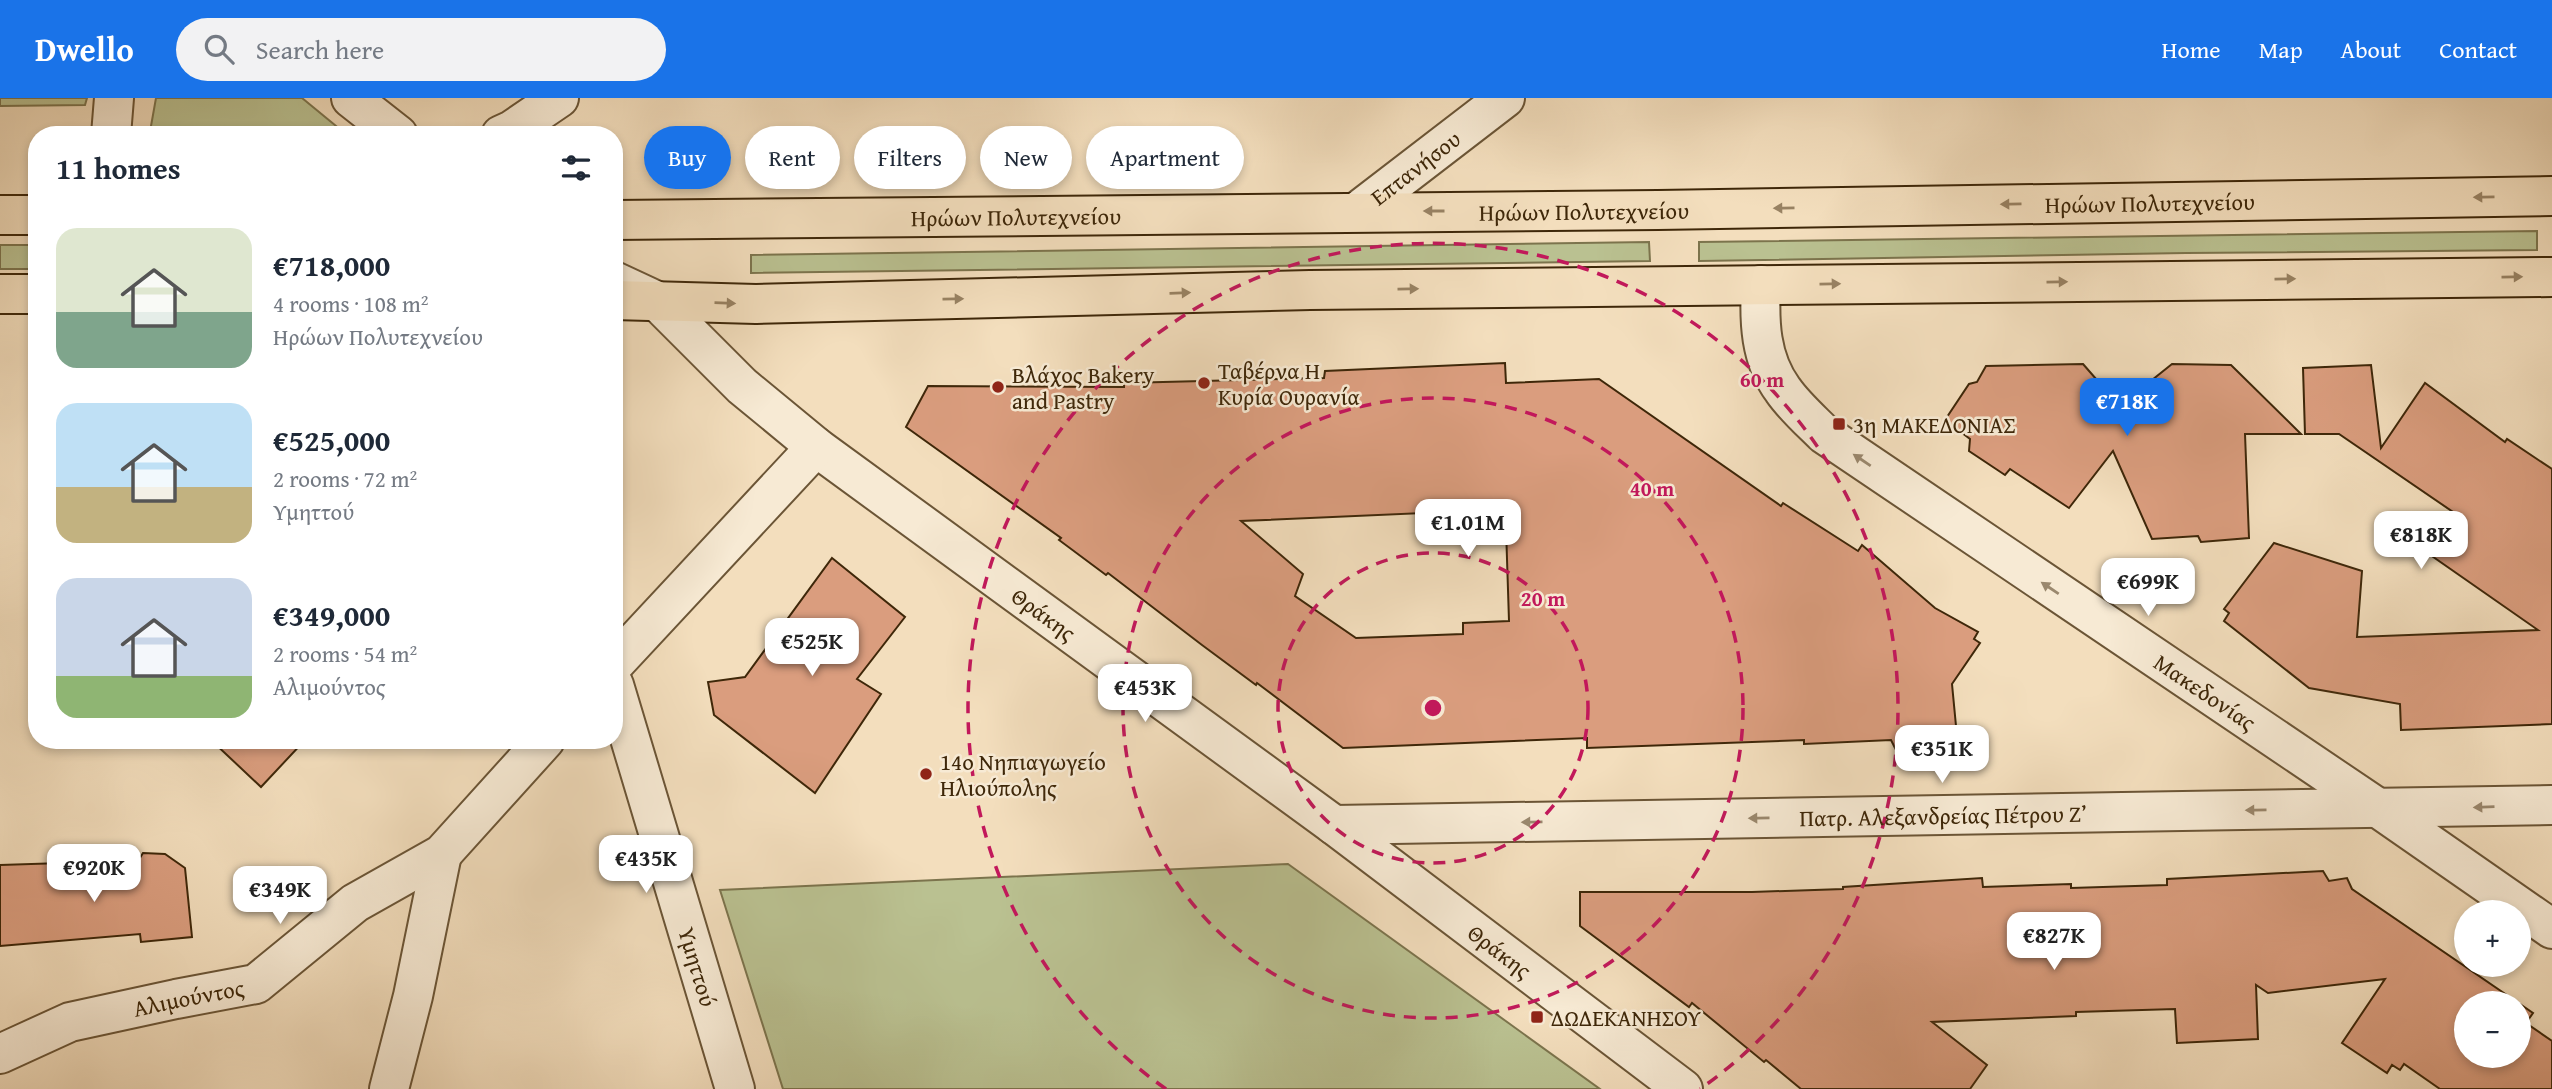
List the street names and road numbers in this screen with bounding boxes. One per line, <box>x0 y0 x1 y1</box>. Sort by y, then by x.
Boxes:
street label: Επτανήσου <box>1363 122 1467 212</box>
street label: Ηρώων Πολυτεχνείου <box>2045 184 2255 220</box>
street label: Ηρώων Πολυτεχνείου <box>1479 193 1689 228</box>
street label: Ηρώων Πολυτεχνείου <box>911 199 1121 234</box>
street label: Θράκης <box>1005 579 1083 648</box>
street label: Μακεδονίας <box>2148 645 2263 738</box>
street label: Πατρ. Αλεξανδρείας Πέτρου Ζ’ <box>1799 796 2087 834</box>
street label: Θράκης <box>1461 916 1539 986</box>
street label: Υμηττού <box>671 922 726 1010</box>
street label: Αλιμούντος <box>130 970 247 1024</box>

